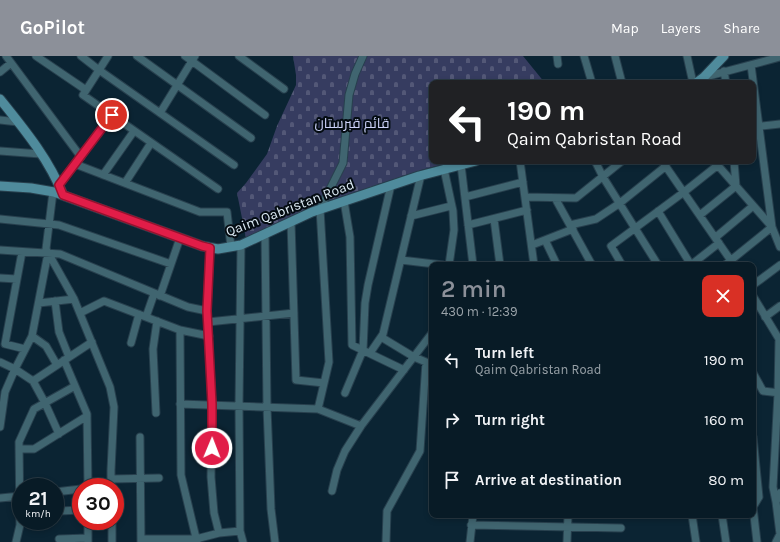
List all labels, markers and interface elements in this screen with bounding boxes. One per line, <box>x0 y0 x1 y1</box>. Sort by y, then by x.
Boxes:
text: GoPilot <box>20 17 85 39</box>
text: Map <box>611 20 639 37</box>
text: Layers <box>661 20 701 37</box>
text: Share <box>723 20 760 37</box>
text: 190 m <box>507 94 585 127</box>
icon: left <box>441 96 493 148</box>
pin <box>95 98 129 132</box>
icon: arrive <box>101 104 123 126</box>
park label: قائم قبرستان <box>315 115 389 133</box>
text: Qaim Qabristan Road <box>507 128 682 150</box>
street label: Qaim Qabristan Road <box>223 176 357 240</box>
text: 2 min <box>441 275 507 303</box>
button: close <box>702 275 744 317</box>
text: 430 m · 12:39 <box>441 304 517 319</box>
text: Turn left <box>475 344 534 362</box>
icon: left <box>441 349 463 371</box>
text: 190 m <box>704 351 744 369</box>
text: Qaim Qabristan Road <box>475 362 601 377</box>
icon: right <box>441 409 463 431</box>
text: Turn right <box>475 411 545 429</box>
text: 160 m <box>704 411 744 429</box>
position arrow <box>191 427 233 469</box>
icon: arrive <box>441 469 463 491</box>
text: Arrive at destination <box>475 471 622 489</box>
text: 80 m <box>708 471 744 489</box>
speed limit sign: 30 <box>72 478 124 530</box>
text: 21 <box>28 487 48 510</box>
text: km/h <box>25 508 51 520</box>

